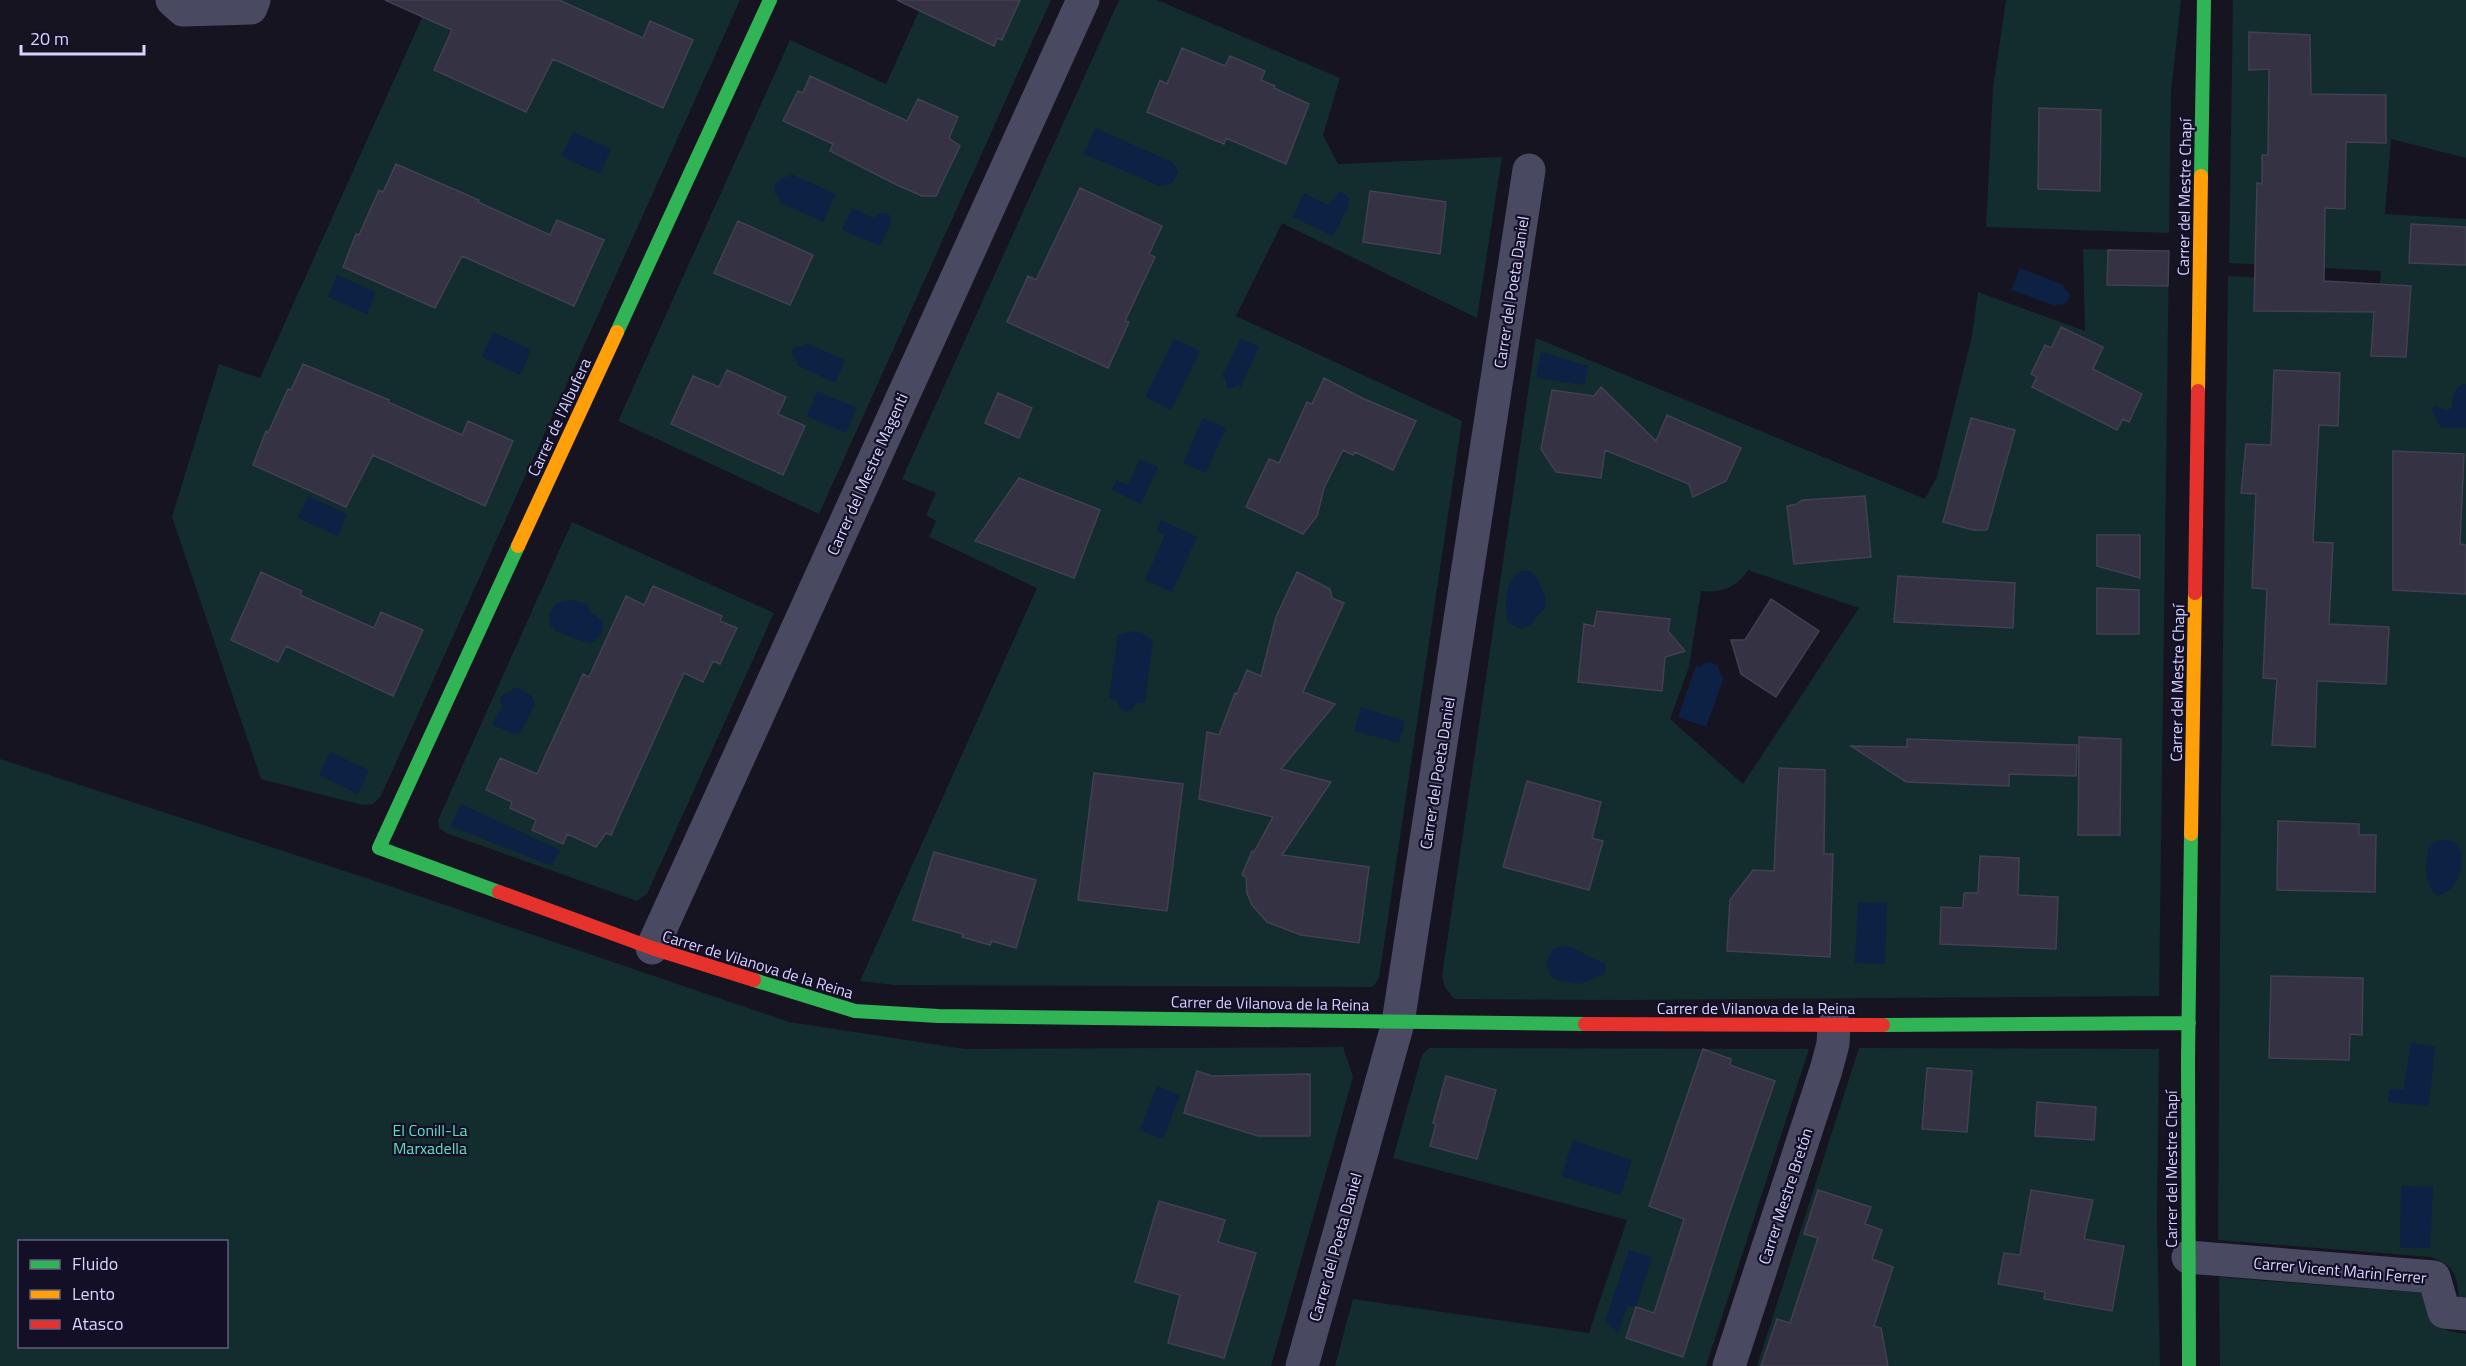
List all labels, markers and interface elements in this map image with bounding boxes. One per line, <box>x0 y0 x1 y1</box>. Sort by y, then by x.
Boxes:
scale bar <box>21 18 144 56</box>
text: 20 m <box>30 25 69 52</box>
street label: Carrer del Mestre Chapí <box>2171 117 2197 276</box>
street label: Carrer del Poeta Daniel <box>1487 214 1535 370</box>
street label: Carrer de l'Albufera <box>521 354 597 480</box>
street label: Carrer del Mestre Magenti <box>820 389 914 559</box>
street label: Carrer del Mestre Chapí <box>2164 603 2190 762</box>
street label: Carrer del Poeta Daniel <box>1413 695 1461 851</box>
street label: Carrer de Vilanova de la Reina <box>660 923 856 1005</box>
street label: Carrer de Vilanova de la Reina <box>1171 989 1369 1017</box>
street label: Carrer de Vilanova de la Reina <box>1657 996 1855 1020</box>
street label: Carrer del Mestre Chapí <box>2159 1089 2183 1248</box>
park label: El Conill-La Marxadella <box>392 1118 468 1160</box>
street label: Carrer Mestre Bretón <box>1752 1125 1818 1267</box>
street label: Carrer del Poeta Daniel <box>1302 1170 1368 1324</box>
legend <box>18 1240 228 1348</box>
text: Fluido <box>72 1250 118 1277</box>
street label: Carrer Vicent Marin Ferrer <box>2252 1250 2428 1290</box>
text: Lento <box>72 1280 115 1307</box>
text: Atasco <box>72 1310 123 1337</box>

